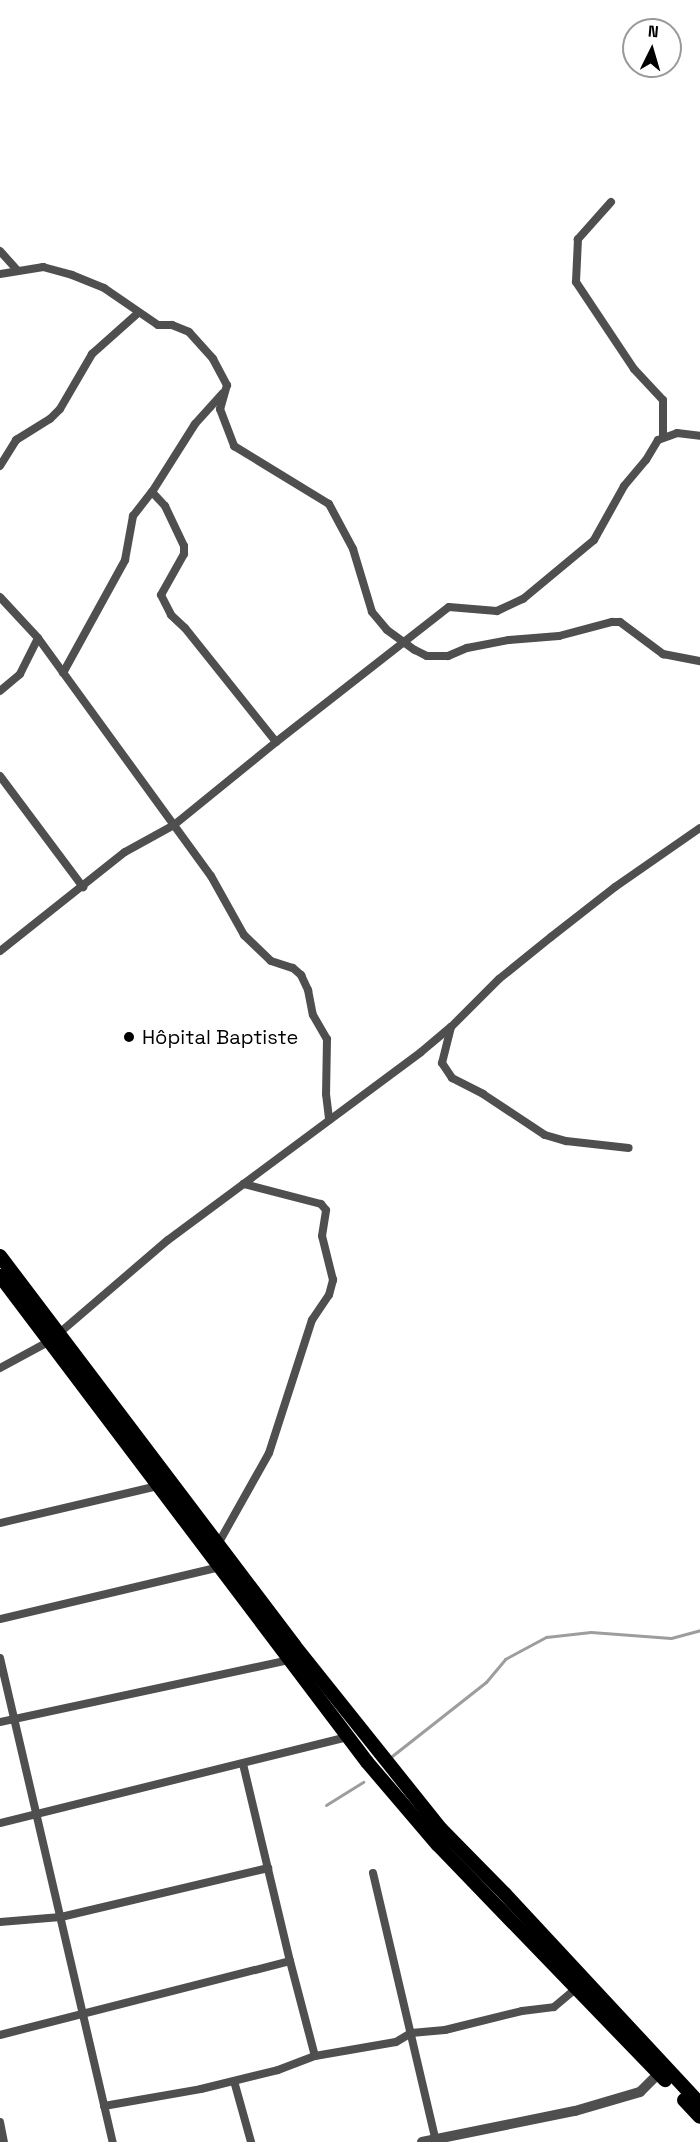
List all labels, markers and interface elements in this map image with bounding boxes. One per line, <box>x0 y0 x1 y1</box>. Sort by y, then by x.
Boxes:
north arrow <box>622 18 682 78</box>
text: N <box>647 21 660 42</box>
place label: Hôpital Baptiste <box>142 1025 298 1049</box>
marker: Hôpital Baptiste <box>120 1028 138 1046</box>

